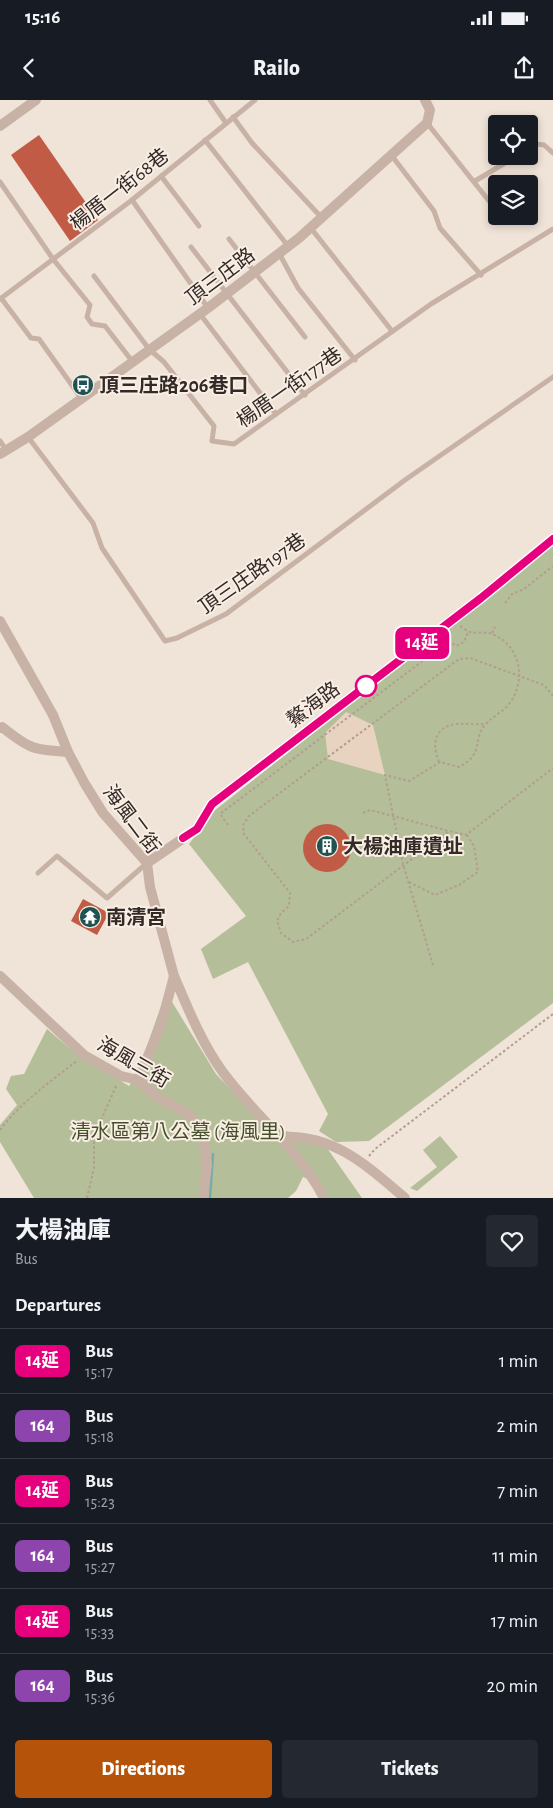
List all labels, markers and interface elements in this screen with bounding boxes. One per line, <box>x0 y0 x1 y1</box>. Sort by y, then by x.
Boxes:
text: 15:16 <box>25 8 60 27</box>
icon: back <box>15 54 43 82</box>
icon: share <box>510 54 538 82</box>
text: Railo <box>253 57 300 79</box>
map controls <box>488 115 538 225</box>
button: locate <box>488 115 538 165</box>
street label: 楊厝一街68巷 <box>66 145 173 234</box>
button: layers <box>488 175 538 225</box>
street label: 頂三庄路 <box>182 244 259 309</box>
street label: 楊厝一街177巷 <box>233 343 346 431</box>
bus stop icon: 頂三庄路206巷口 <box>71 373 95 397</box>
place label: 頂三庄路206巷口 <box>99 374 249 396</box>
street label: 頂三庄路197巷 <box>195 529 309 618</box>
line badge: 14延 <box>393 627 451 659</box>
text: 14延 <box>405 634 439 652</box>
unlabelled marker <box>355 675 377 697</box>
street label: 鰲海路 <box>283 678 344 731</box>
street label: 海風二街 <box>99 781 164 858</box>
building icon: 大楊油庫遺址 <box>315 834 339 858</box>
place label: 大楊油庫遺址 <box>343 835 463 857</box>
temple icon: 南清宮 <box>78 905 102 929</box>
place label: 南清宮 <box>106 906 166 928</box>
street label: 海風三街 <box>94 1033 174 1092</box>
park label: 清水區第八公墓 (海風里) <box>70 1121 286 1142</box>
button: heart <box>486 1215 538 1267</box>
text: 大楊油庫 <box>15 1219 111 1243</box>
text: Bus <box>15 1251 38 1267</box>
text: Departures <box>15 1296 101 1315</box>
text: Bus <box>85 1342 113 1361</box>
text: 14延 <box>26 1352 59 1370</box>
text: 1 min <box>499 1352 538 1371</box>
text: 15:17 <box>85 1364 113 1380</box>
text: Bus <box>85 1407 113 1426</box>
text: 164 <box>30 1417 55 1435</box>
text: 2 min <box>497 1417 538 1436</box>
text: 15:18 <box>85 1429 114 1445</box>
text: Bus <box>85 1472 113 1491</box>
text: 14延 <box>26 1482 59 1500</box>
text: 7 min <box>497 1482 538 1501</box>
text: 15:23 <box>85 1494 115 1510</box>
text: Bus <box>85 1537 113 1556</box>
text: 164 <box>30 1547 55 1565</box>
text: 11 min <box>492 1547 538 1566</box>
text: 15:27 <box>85 1559 115 1575</box>
text: Bus <box>85 1602 113 1621</box>
text: 14延 <box>26 1612 59 1630</box>
text: 17 min <box>491 1612 538 1631</box>
text: 15:33 <box>85 1624 114 1640</box>
text: Bus <box>85 1667 113 1686</box>
text: 164 <box>30 1677 55 1695</box>
text: 20 min <box>487 1677 538 1696</box>
text: 15:36 <box>85 1689 115 1705</box>
button: Directions <box>15 1740 272 1798</box>
button: Tickets <box>282 1740 538 1798</box>

